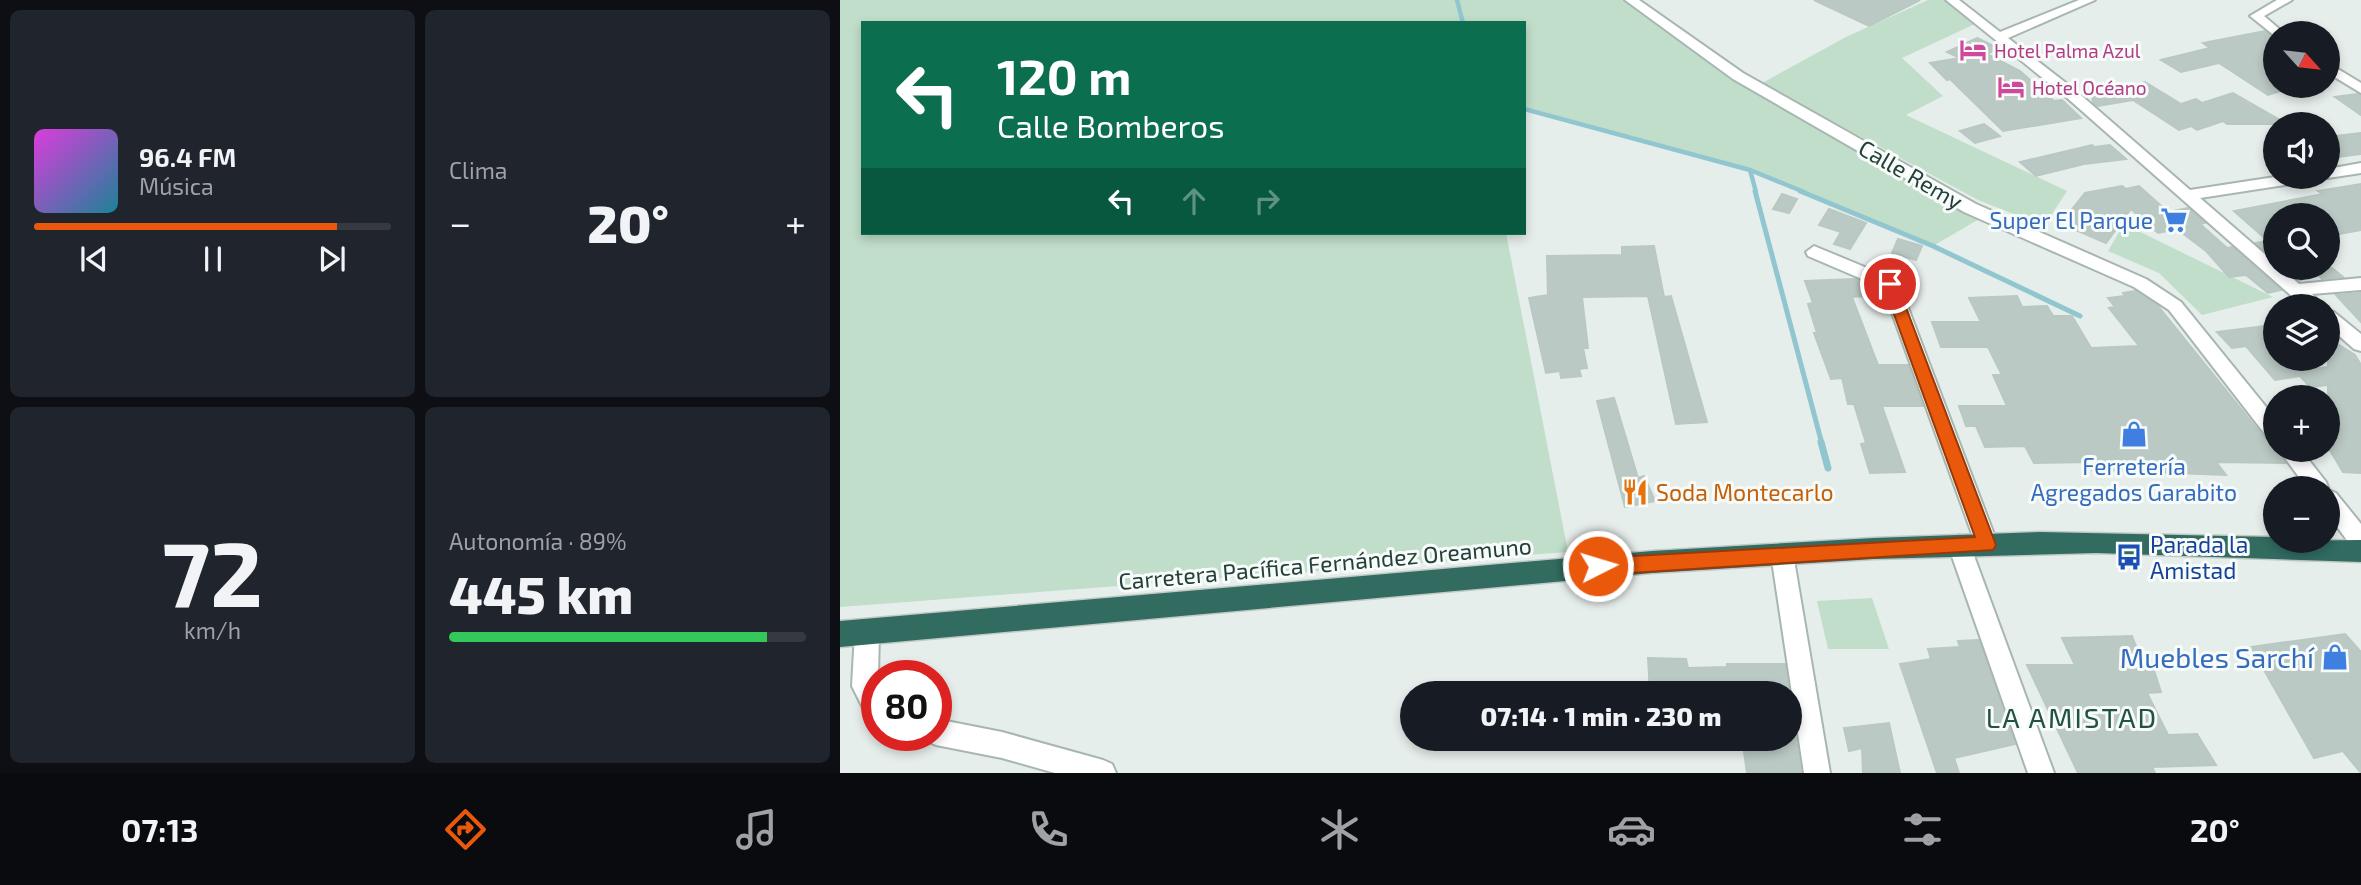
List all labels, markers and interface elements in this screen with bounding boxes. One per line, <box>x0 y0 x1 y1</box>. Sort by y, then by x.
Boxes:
north arrow <box>2263 21 2340 98</box>
map controls <box>2263 21 2340 553</box>
hotel icon: Hotel Palma Azul <box>1958 35 1988 65</box>
place label: Hotel Palma Azul <box>1994 39 2141 62</box>
text: 120 m <box>997 46 1131 105</box>
icon: left <box>882 49 973 140</box>
hotel icon: Hotel Océano <box>1996 72 2026 102</box>
place label: Hotel Océano <box>2032 76 2147 99</box>
text: Calle Bomberos <box>997 106 1224 144</box>
button: sound <box>2263 112 2340 189</box>
street label: Calle Remy <box>1854 133 1968 215</box>
text: 96.4 FM <box>139 141 236 172</box>
text: Clima <box>449 156 507 184</box>
text: Música <box>139 172 214 200</box>
icon: left <box>1102 182 1140 220</box>
icon: ahead <box>1175 182 1213 220</box>
icon: right <box>1248 182 1286 220</box>
text: 20° <box>587 191 669 253</box>
text: − <box>449 199 471 245</box>
text: + <box>785 199 806 245</box>
button: search <box>2263 203 2340 280</box>
supermarket icon: Super El Parque <box>2159 205 2189 235</box>
place label: Super El Parque <box>1990 206 2153 234</box>
icon: previous <box>75 240 113 278</box>
icon: pause <box>194 240 232 278</box>
icon: next <box>313 240 351 278</box>
pin <box>1860 254 1920 314</box>
icon: arrive <box>1871 265 1909 303</box>
button: layers <box>2263 294 2340 371</box>
button: + <box>2263 385 2340 462</box>
shop icon: Ferretería Agregados Garabito <box>2119 419 2149 449</box>
place label: Ferretería Agregados Garabito <box>2031 452 2237 506</box>
button: − <box>2263 476 2340 553</box>
restaurant icon: Soda Montecarlo <box>1620 477 1650 507</box>
place label: Soda Montecarlo <box>1656 478 1834 506</box>
text: 72 <box>162 516 263 625</box>
text: Autonomía · 89% <box>449 527 627 555</box>
position arrow <box>1561 529 1635 603</box>
place label: Parada la Amistad <box>2150 530 2248 584</box>
street label: Carretera Pacífica Fernández Oreamuno <box>1117 531 1533 595</box>
bus stop icon: Parada la Amistad <box>2114 542 2144 572</box>
text: 445 km <box>449 562 633 624</box>
text: km/h <box>184 616 241 644</box>
place label: Muebles Sarchí <box>2120 640 2315 674</box>
shop icon: Muebles Sarchí <box>2320 642 2350 672</box>
speed limit sign: 80 <box>861 660 952 751</box>
text: 07:14 · 1 min · 230 m <box>1480 700 1722 731</box>
district label: LA AMISTAD <box>1986 700 2158 734</box>
icon: directions <box>441 805 490 854</box>
icon: music <box>732 805 781 854</box>
icon: phone <box>1024 805 1073 854</box>
icon: climate <box>1315 805 1364 854</box>
icon: car <box>1607 805 1656 854</box>
icon: filters <box>1898 805 1947 854</box>
text: 07:13 <box>121 810 199 848</box>
text: 20° <box>2190 810 2240 848</box>

